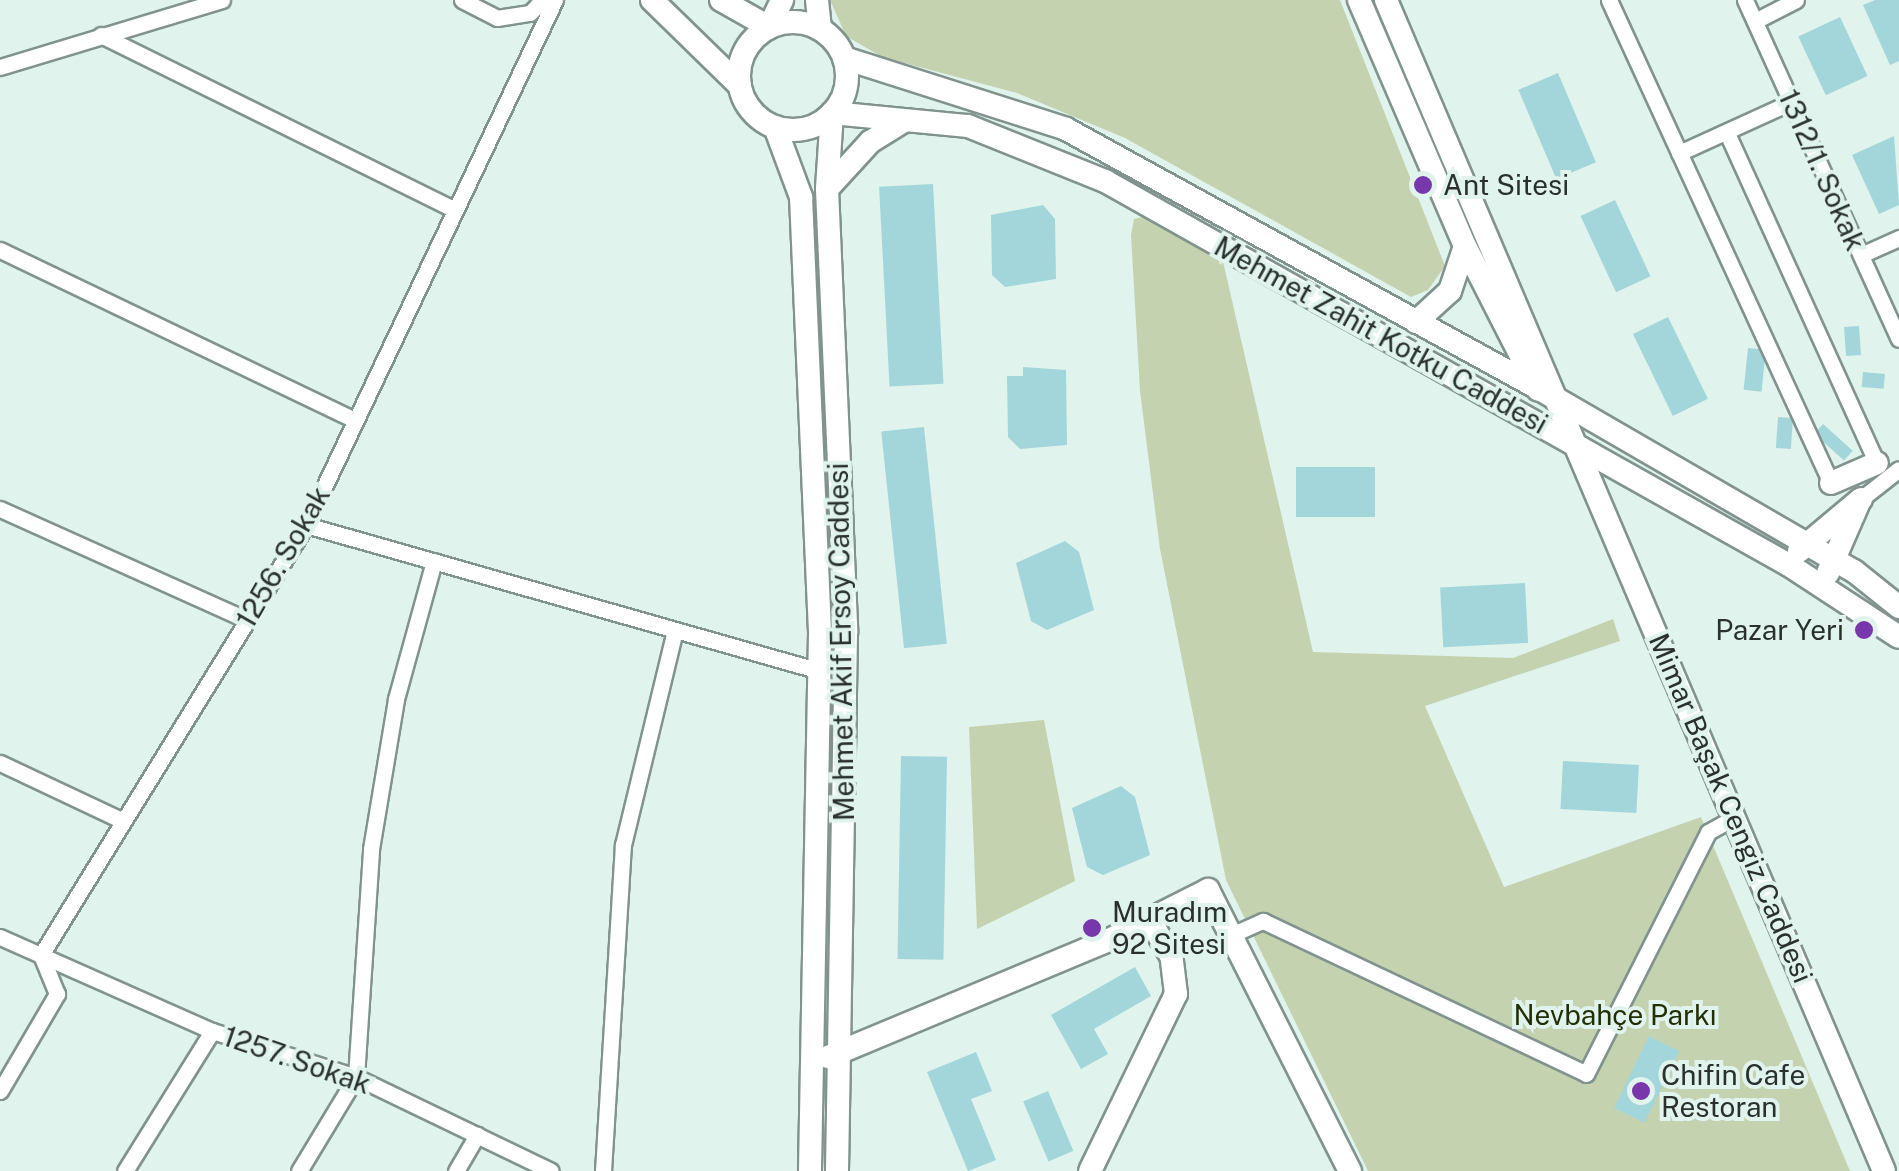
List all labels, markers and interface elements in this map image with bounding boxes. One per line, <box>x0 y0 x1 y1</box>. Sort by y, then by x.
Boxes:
street label: 1312/1. Sokak <box>1772 84 1872 256</box>
place label: Ant Sitesi <box>1443 168 1569 202</box>
marker: Ant Sitesi <box>1412 174 1434 196</box>
street label: Mehmet Zahit Kotku Caddesi <box>1209 229 1553 441</box>
street label: Mehmet Akif Ersoy Caddesi <box>821 463 861 821</box>
street label: 1256. Sokak <box>229 480 337 634</box>
place label: Pazar Yeri <box>1715 613 1844 647</box>
marker: Pazar Yeri <box>1853 619 1875 641</box>
street label: Mimar Başak Cengiz Caddesi <box>1642 628 1820 988</box>
place label: Muradım 92 Sitesi <box>1112 895 1227 961</box>
marker: Muradım 92 Sitesi <box>1081 917 1103 939</box>
park label: Nevbahçe Parkı <box>1513 998 1717 1032</box>
street label: 1257. Sokak <box>219 1019 375 1101</box>
place label: Chifin Cafe Restoran <box>1661 1058 1805 1124</box>
marker: Chifin Cafe Restoran <box>1630 1080 1652 1102</box>

